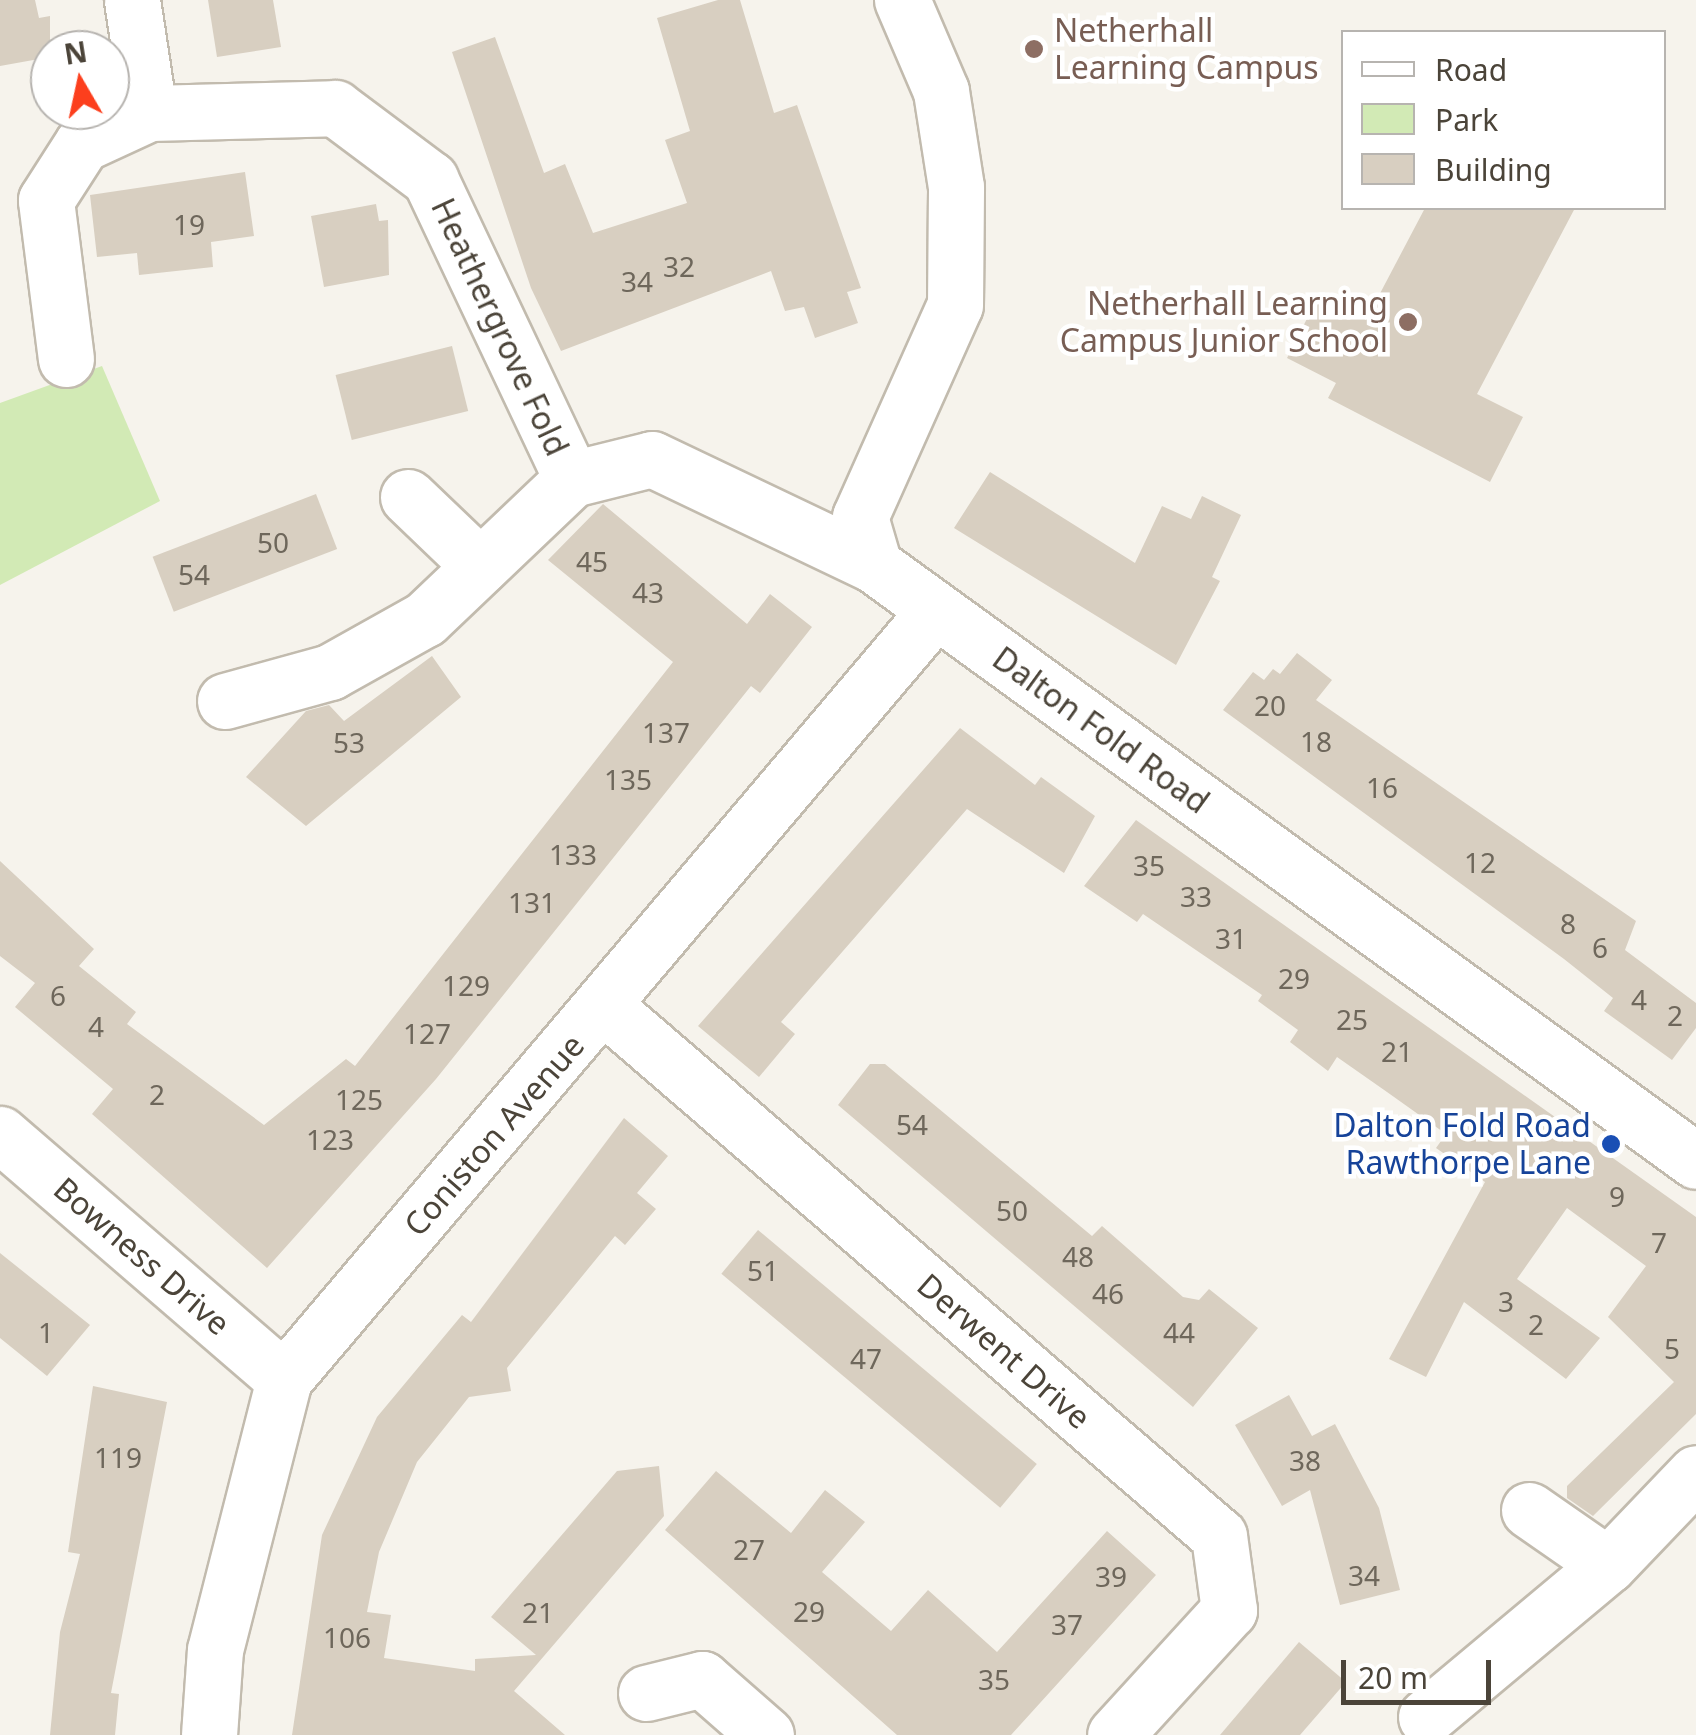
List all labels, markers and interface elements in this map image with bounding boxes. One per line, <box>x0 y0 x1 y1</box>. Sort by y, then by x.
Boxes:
place label: Netherhall Learning Campus <box>1054 12 1319 87</box>
north arrow <box>30 30 130 130</box>
legend <box>1341 30 1666 210</box>
text: N <box>61 32 90 73</box>
marker: Netherhall Learning Campus <box>1023 38 1045 60</box>
text: Road <box>1435 49 1507 90</box>
text: Park <box>1435 99 1498 140</box>
text: Building <box>1435 149 1552 190</box>
street label: Heathergrove Fold <box>424 192 576 462</box>
house number: 19 <box>173 207 205 241</box>
house number: 32 <box>663 249 695 283</box>
house number: 34 <box>621 264 653 298</box>
place label: Netherhall Learning Campus Junior School <box>1060 285 1388 360</box>
marker: Netherhall Learning Campus Junior School <box>1397 311 1419 333</box>
house number: 50 <box>257 525 289 559</box>
house number: 45 <box>576 544 608 578</box>
house number: 54 <box>178 557 210 591</box>
house number: 43 <box>632 575 664 609</box>
street label: Dalton Fold Road <box>985 639 1217 821</box>
house number: 20 <box>1254 688 1286 722</box>
house number: 137 <box>642 715 690 749</box>
house number: 18 <box>1300 724 1332 758</box>
house number: 53 <box>333 725 365 759</box>
house number: 135 <box>604 762 652 796</box>
house number: 16 <box>1366 770 1398 804</box>
house number: 133 <box>549 837 597 871</box>
house number: 12 <box>1464 845 1496 879</box>
house number: 35 <box>1133 848 1165 882</box>
house number: 33 <box>1180 879 1212 913</box>
house number: 131 <box>508 885 556 919</box>
house number: 8 <box>1560 906 1576 940</box>
house number: 31 <box>1215 921 1247 955</box>
house number: 6 <box>1592 930 1608 964</box>
house number: 29 <box>1278 961 1310 995</box>
house number: 129 <box>442 968 490 1002</box>
house number: 6 <box>50 978 66 1012</box>
house number: 4 <box>1631 982 1647 1016</box>
house number: 2 <box>1667 998 1683 1032</box>
house number: 25 <box>1336 1002 1368 1036</box>
house number: 4 <box>88 1009 104 1043</box>
house number: 127 <box>403 1016 451 1050</box>
street label: Coniston Avenue <box>396 1026 592 1244</box>
house number: 21 <box>1381 1034 1413 1068</box>
house number: 2 <box>149 1077 165 1111</box>
house number: 125 <box>335 1082 383 1116</box>
house number: 54 <box>896 1107 928 1141</box>
place label: Dalton Fold Road Rawthorpe Lane <box>1333 1107 1591 1182</box>
house number: 123 <box>306 1122 354 1156</box>
marker: Dalton Fold Road Rawthorpe Lane <box>1600 1133 1622 1155</box>
street label: Bowness Drive <box>46 1169 238 1343</box>
house number: 9 <box>1609 1179 1625 1213</box>
house number: 50 <box>996 1193 1028 1227</box>
house number: 7 <box>1651 1225 1667 1259</box>
house number: 48 <box>1062 1239 1094 1273</box>
house number: 51 <box>747 1253 779 1287</box>
street label: Derwent Drive <box>910 1265 1098 1437</box>
house number: 46 <box>1092 1276 1124 1310</box>
house number: 3 <box>1498 1284 1514 1318</box>
house number: 2 <box>1528 1307 1544 1341</box>
house number: 1 <box>38 1315 54 1349</box>
house number: 44 <box>1163 1315 1195 1349</box>
house number: 5 <box>1664 1331 1680 1365</box>
house number: 47 <box>850 1341 882 1375</box>
house number: 119 <box>94 1440 142 1474</box>
house number: 38 <box>1289 1443 1321 1477</box>
house number: 27 <box>733 1532 765 1566</box>
house number: 34 <box>1348 1558 1380 1592</box>
house number: 39 <box>1095 1559 1127 1593</box>
house number: 29 <box>793 1594 825 1628</box>
house number: 21 <box>522 1595 554 1629</box>
house number: 37 <box>1051 1607 1083 1641</box>
house number: 106 <box>323 1620 371 1654</box>
scale bar <box>1346 1640 1496 1702</box>
text: 20 m <box>1358 1657 1428 1698</box>
house number: 35 <box>978 1662 1010 1696</box>

